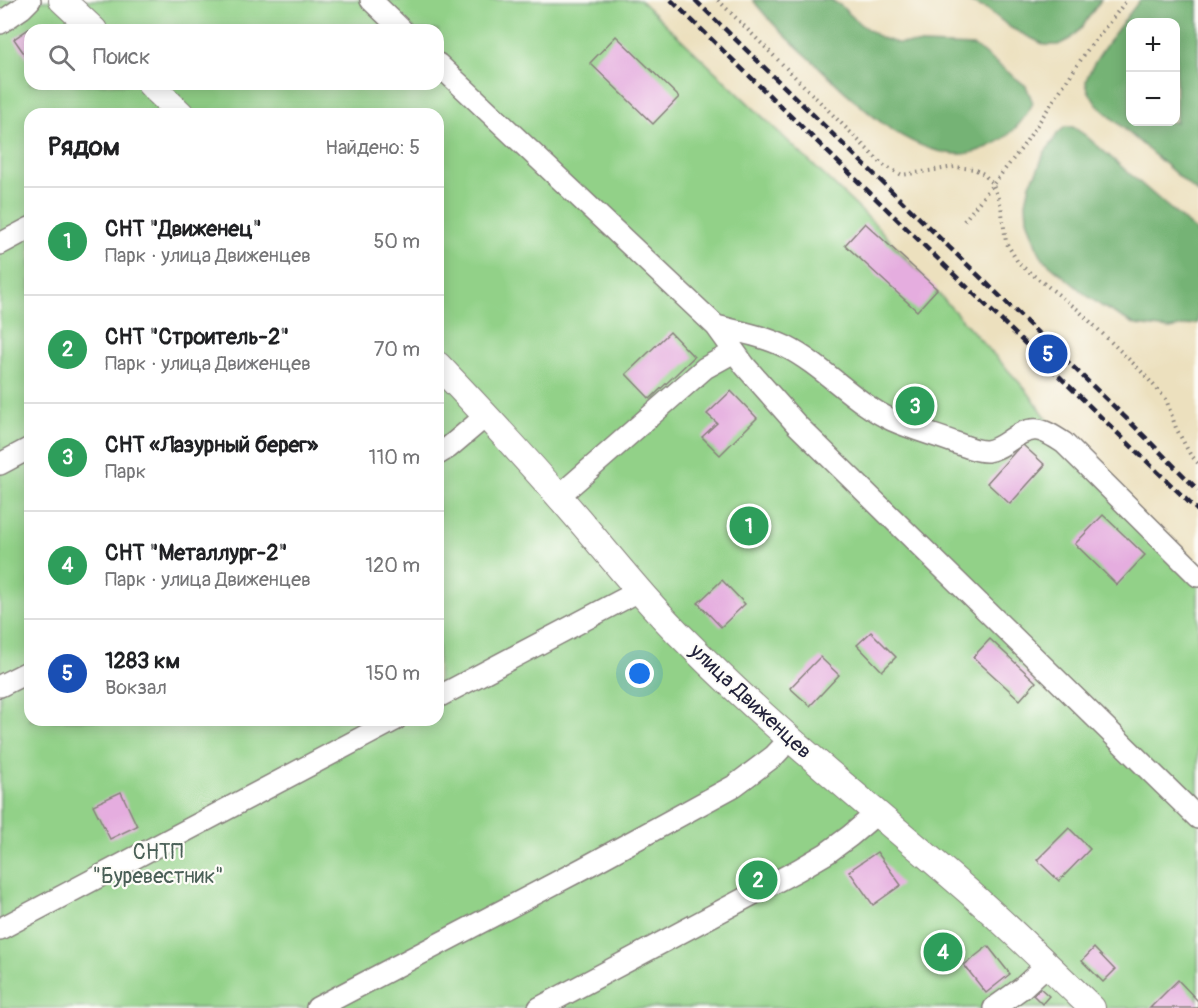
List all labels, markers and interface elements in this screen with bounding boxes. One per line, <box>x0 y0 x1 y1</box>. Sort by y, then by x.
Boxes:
map controls <box>1126 18 1180 126</box>
button: + <box>1126 18 1180 72</box>
search box <box>24 24 444 90</box>
icon: search <box>45 41 78 74</box>
text: Поиск <box>93 43 150 71</box>
button: − <box>1126 72 1180 126</box>
text: Рядом <box>48 131 120 163</box>
text: Найдено: 5 <box>325 135 420 160</box>
text: СНТ "Движенец" <box>105 215 262 243</box>
text: 1 <box>64 229 71 254</box>
text: 50 m <box>373 229 420 254</box>
text: Парк · улица Движенцев <box>105 243 311 268</box>
text: СНТ "Строитель-2" <box>105 323 289 351</box>
pin: 5 <box>1028 332 1068 376</box>
text: 2 <box>62 337 73 362</box>
text: 70 m <box>374 337 420 362</box>
text: Парк · улица Движенцев <box>105 351 311 376</box>
pin: 3 <box>896 384 934 428</box>
text: СНТ «Лазурный берег» <box>105 431 318 459</box>
text: 3 <box>62 445 73 470</box>
text: 110 m <box>369 445 420 470</box>
text: Парк <box>105 459 146 484</box>
pin: 1 <box>730 504 768 548</box>
text: СНТ "Металлург-2" <box>105 539 287 567</box>
text: 4 <box>62 553 73 578</box>
text: 120 m <box>365 553 420 578</box>
text: Парк · улица Движенцев <box>105 567 311 592</box>
street label: улица Движенцев <box>683 637 817 765</box>
text: 1283 км <box>105 647 180 675</box>
your location <box>625 659 654 688</box>
text: 5 <box>62 661 73 686</box>
text: 150 m <box>366 661 420 686</box>
text: Вокзал <box>105 675 167 700</box>
park label: СНТП "Буревестник" <box>93 839 224 890</box>
pin: 2 <box>738 858 777 902</box>
pin: 4 <box>924 930 962 974</box>

